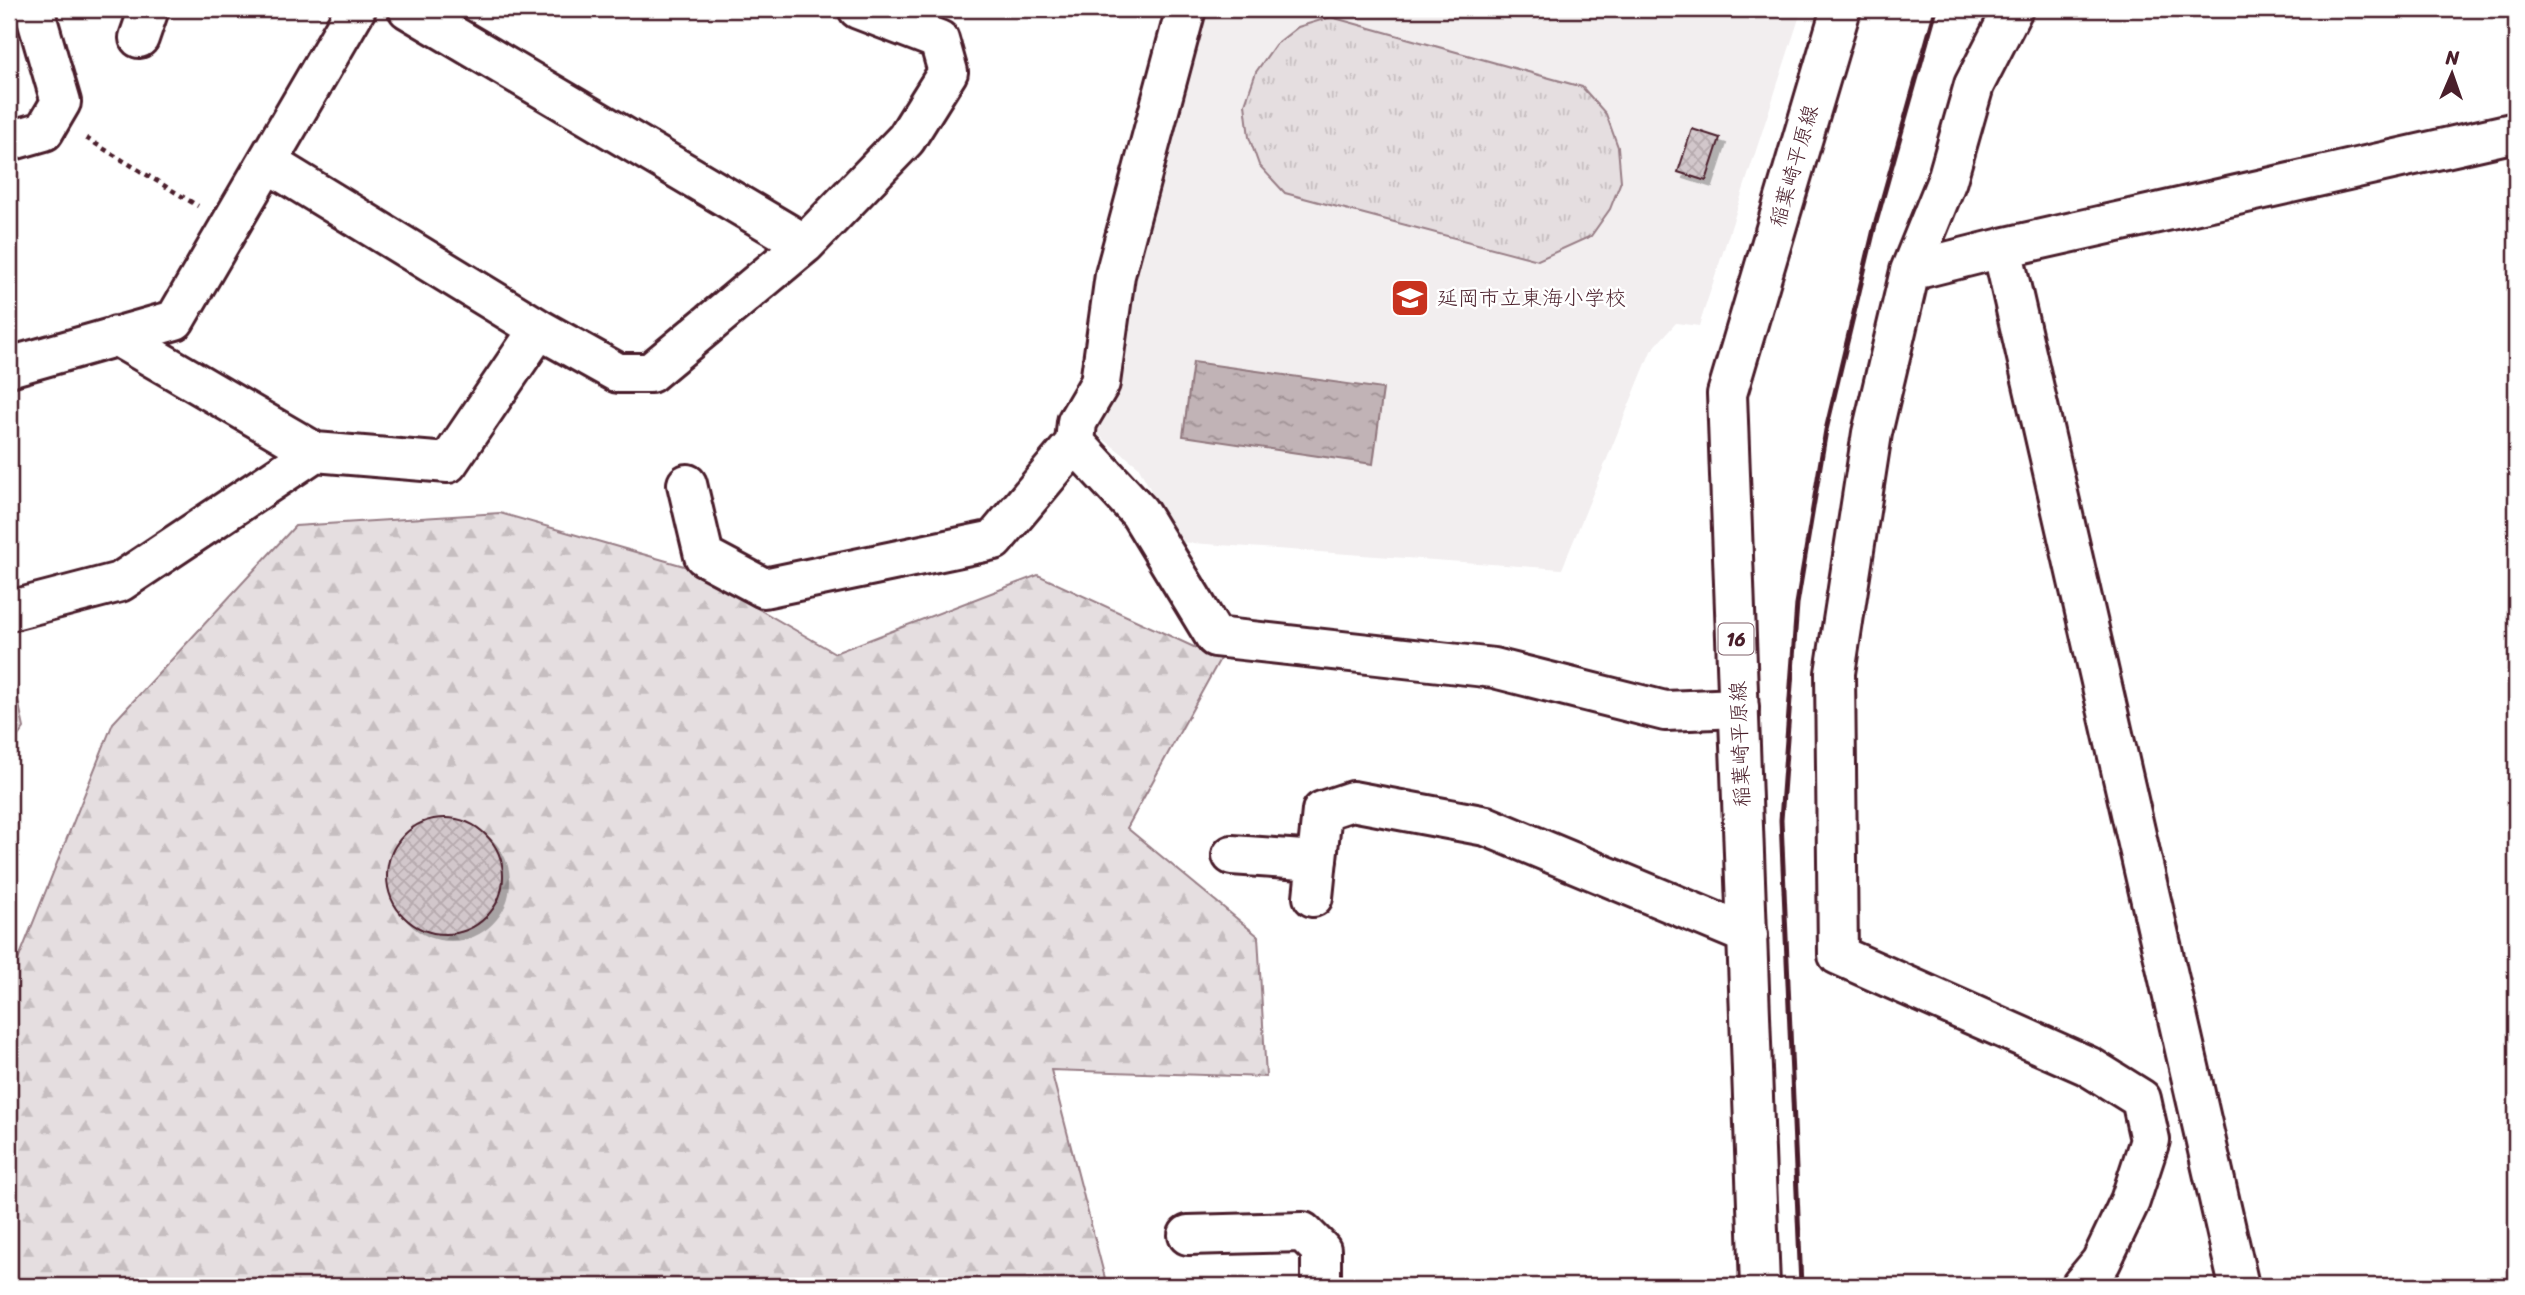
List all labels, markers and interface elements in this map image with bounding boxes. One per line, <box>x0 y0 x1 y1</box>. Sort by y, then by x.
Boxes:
north arrow <box>2416 38 2486 108</box>
text: N <box>2444 41 2461 74</box>
street label: 稲葉崎平原線 <box>1758 100 1830 232</box>
school or university icon: 延岡市立東海小学校 <box>1389 277 1431 319</box>
place label: 延岡市立東海小学校 <box>1437 279 1626 317</box>
road number: 16 <box>1718 624 1754 654</box>
street label: 稲葉崎平原線 <box>1719 680 1761 808</box>

